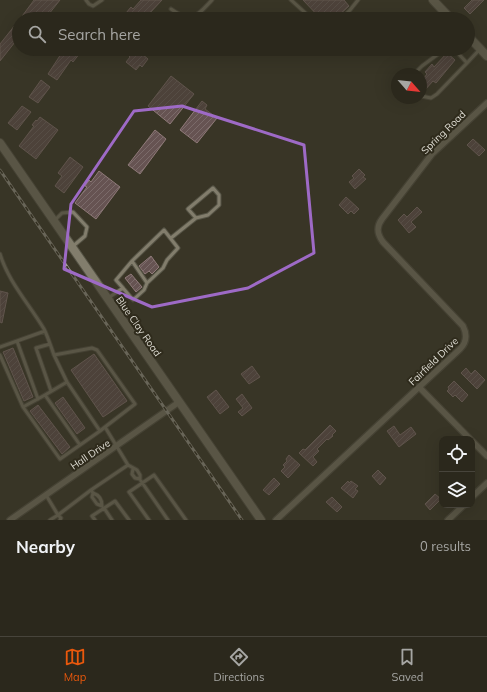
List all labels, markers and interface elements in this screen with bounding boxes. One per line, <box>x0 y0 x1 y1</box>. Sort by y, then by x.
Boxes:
search box <box>12 12 475 56</box>
icon: search <box>26 23 48 45</box>
text: Search here <box>58 25 140 44</box>
north arrow <box>391 68 427 104</box>
street label: Spring Road <box>418 108 468 157</box>
street label: Blue Clay Road <box>113 294 164 359</box>
street label: Fairfield Drive <box>406 334 461 388</box>
street label: Hall Drive <box>68 436 113 472</box>
map controls <box>439 436 475 508</box>
button: locate <box>439 436 475 472</box>
button: layers <box>439 472 475 508</box>
text: Nearby <box>16 536 75 557</box>
text: 0 results <box>420 538 471 554</box>
tab: Map <box>64 646 86 684</box>
tab: Directions <box>214 646 264 684</box>
tab: Saved <box>392 646 423 684</box>

